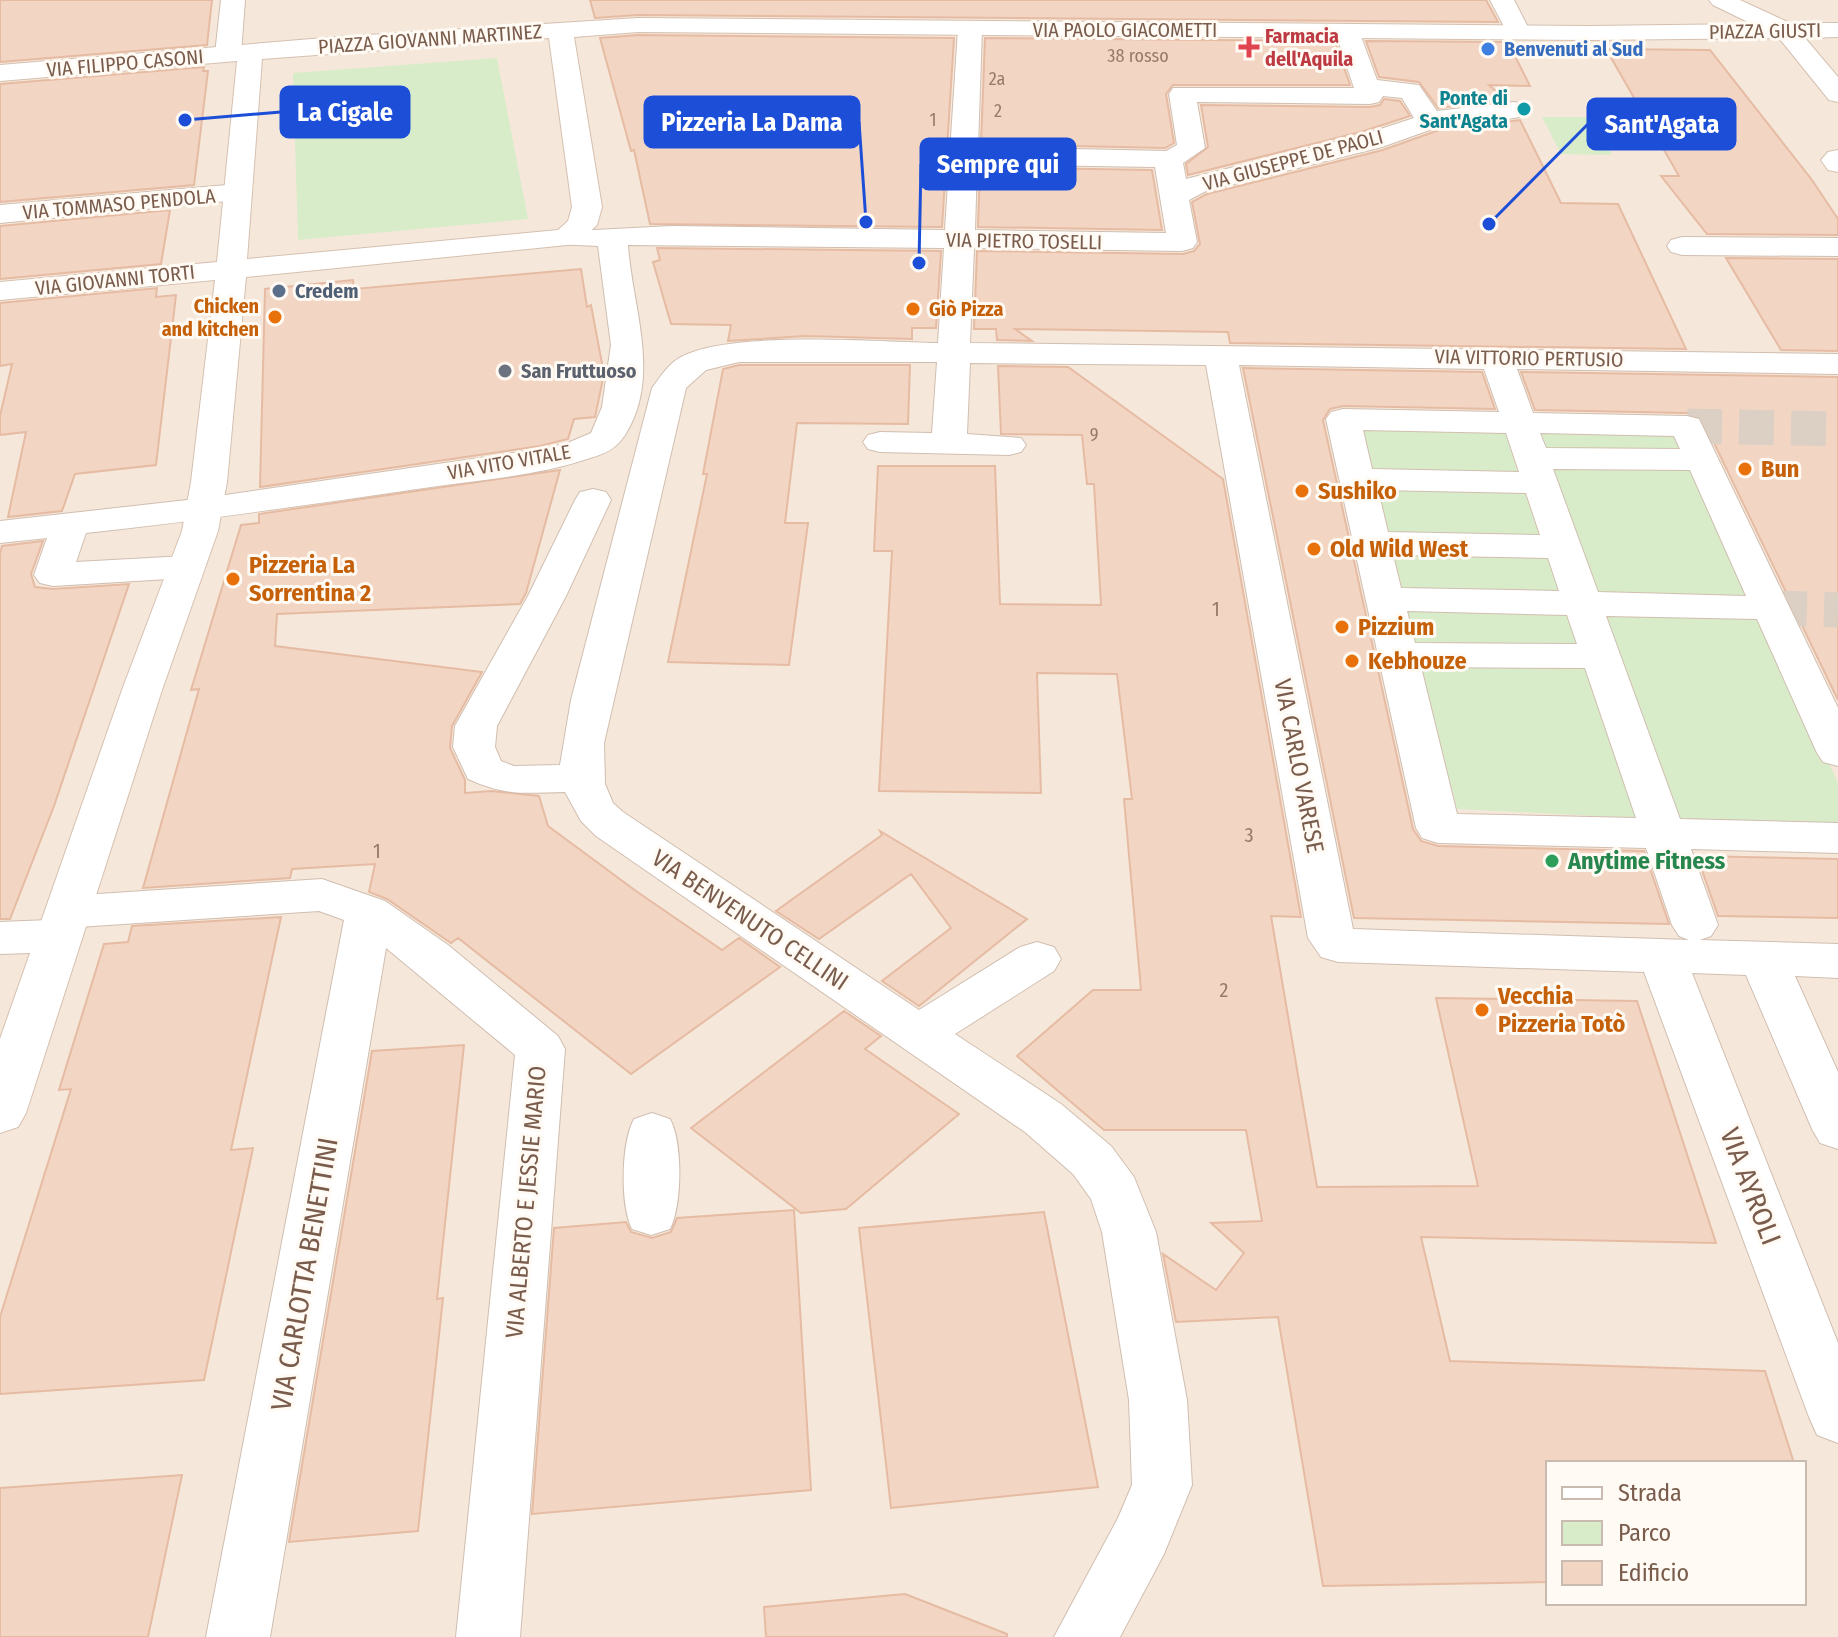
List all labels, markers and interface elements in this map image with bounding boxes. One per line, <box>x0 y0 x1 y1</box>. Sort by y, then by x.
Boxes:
street label: VIA PAOLO GIACOMETTI <box>1033 18 1217 42</box>
street label: PIAZZA GIUSTI <box>1709 18 1821 44</box>
street label: PIAZZA GIOVANNI MARTINEZ <box>317 19 543 59</box>
place label: Farmacia dell'Aquila <box>1265 24 1353 71</box>
place label: Benvenuti al Sud <box>1504 37 1643 61</box>
marker: Farmacia dell'Aquila <box>1240 38 1258 56</box>
marker: Benvenuti al Sud <box>1479 40 1497 58</box>
street label: VIA FILIPPO CASONI <box>46 44 204 82</box>
house number: 38 rosso <box>1107 45 1169 67</box>
house number: 2a <box>989 68 1005 90</box>
place label: Ponte di Sant'Agata <box>1420 86 1508 133</box>
callout: La Cigale <box>281 87 409 137</box>
text: La Cigale <box>297 97 393 128</box>
callout: Pizzeria La Dama <box>645 97 859 147</box>
callout: Sant'Agata <box>1588 99 1735 149</box>
house number: 2 <box>994 100 1002 122</box>
marker: Ponte di Sant'Agata <box>1515 100 1533 118</box>
text: Pizzeria La Dama <box>661 107 843 138</box>
house number: 1 <box>929 109 937 131</box>
text: Sant'Agata <box>1604 109 1720 140</box>
street label: VIA GIUSEPPE DE PAOLI <box>1200 124 1386 196</box>
callout: Sempre qui <box>921 139 1075 189</box>
text: Sempre qui <box>937 149 1059 180</box>
street label: VIA TOMMASO PENDOLA <box>22 184 217 224</box>
street label: VIA PIETRO TOSELLI <box>946 228 1102 254</box>
street label: VIA GIOVANNI TORTI <box>34 260 196 300</box>
place label: Credem <box>295 279 358 303</box>
marker: Credem <box>270 282 288 300</box>
place label: Chicken and kitchen <box>162 294 259 341</box>
place label: Giò Pizza <box>929 297 1003 321</box>
marker: Giò Pizza <box>904 300 922 318</box>
marker: Chicken and kitchen <box>266 308 284 326</box>
street label: VIA VITTORIO PERTUSIO <box>1434 344 1624 372</box>
place label: San Fruttuoso <box>521 359 637 383</box>
marker: San Fruttuoso <box>496 362 514 380</box>
house number: 9 <box>1090 424 1098 446</box>
street label: VIA VITO VITALE <box>446 439 572 485</box>
place label: Bun <box>1761 455 1799 483</box>
marker: Bun <box>1736 460 1754 478</box>
place label: Sushiko <box>1318 477 1397 505</box>
marker: Sushiko <box>1293 482 1311 500</box>
place label: Old Wild West <box>1330 535 1469 563</box>
marker: Old Wild West <box>1305 540 1323 558</box>
place label: Pizzeria La Sorrentina 2 <box>249 551 371 607</box>
marker: Pizzeria La Sorrentina 2 <box>224 570 242 588</box>
house number: 1 <box>1212 597 1220 621</box>
place label: Pizzium <box>1358 613 1434 641</box>
marker: Pizzium <box>1333 618 1351 636</box>
place label: Kebhouze <box>1368 647 1467 675</box>
marker: Kebhouze <box>1343 652 1361 670</box>
street label: VIA CARLO VARESE <box>1268 677 1330 855</box>
house number: 3 <box>1244 823 1254 847</box>
house number: 1 <box>373 839 381 863</box>
street label: VIA BENVENUTO CELLINI <box>647 844 853 996</box>
place label: Anytime Fitness <box>1567 847 1726 875</box>
marker: Anytime Fitness <box>1543 852 1561 870</box>
house number: 2 <box>1220 978 1229 1002</box>
place label: Vecchia Pizzeria Totò <box>1497 982 1625 1038</box>
marker: Vecchia Pizzeria Totò <box>1473 1001 1491 1019</box>
street label: VIA ALBERTO E JESSIE MARIO <box>500 1065 552 1339</box>
street label: VIA AYROLI <box>1713 1123 1788 1249</box>
street label: VIA CARLOTTA BENETTINI <box>264 1135 345 1413</box>
legend <box>1546 1461 1806 1605</box>
text: Strada <box>1618 1479 1682 1507</box>
text: Parco <box>1618 1519 1671 1547</box>
text: Edificio <box>1618 1559 1689 1587</box>

